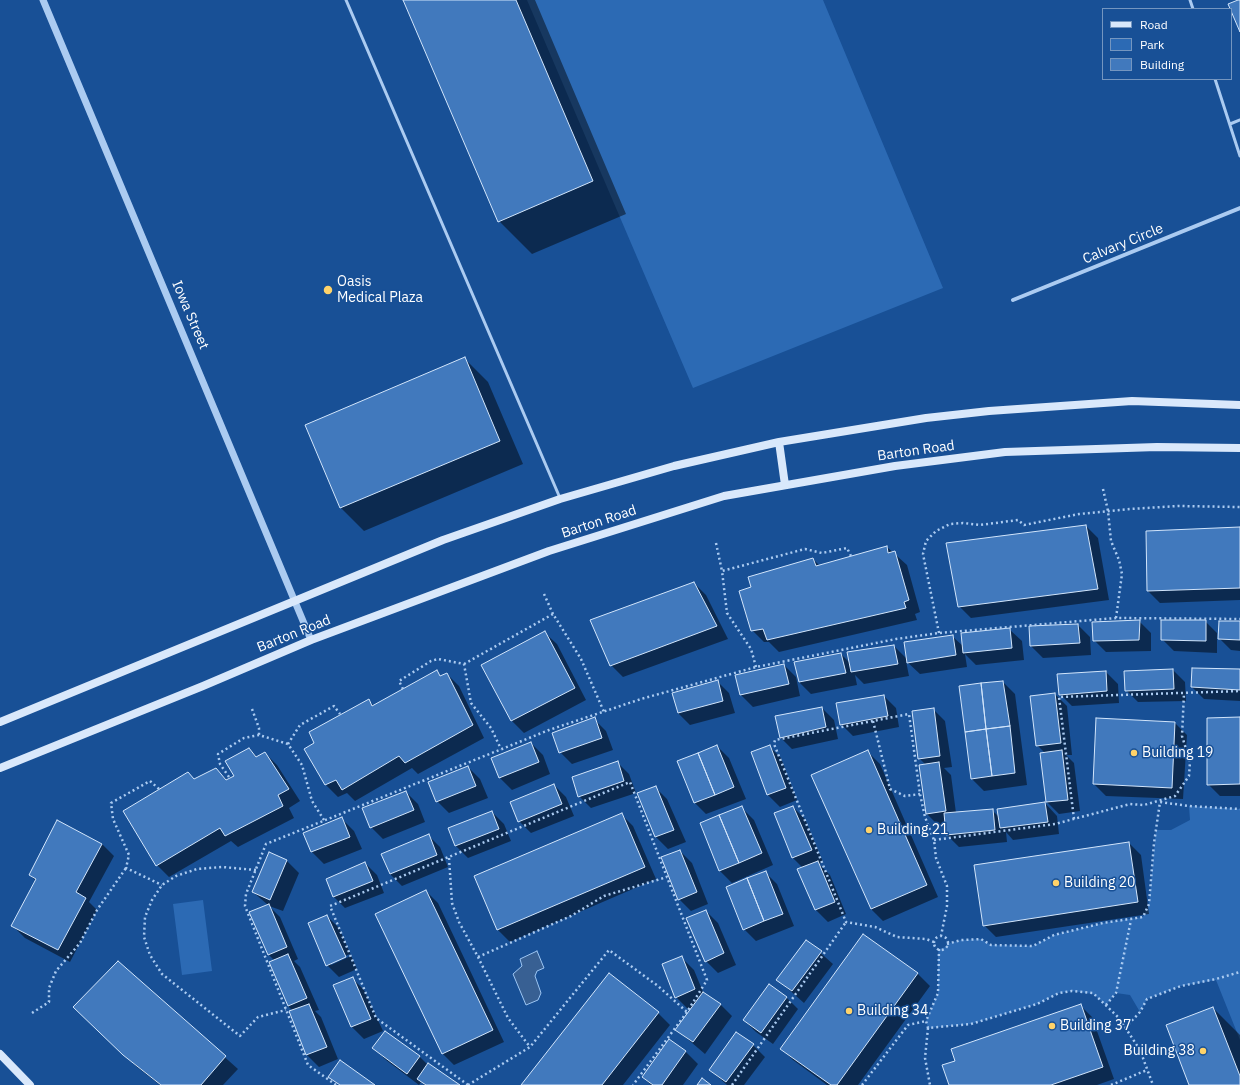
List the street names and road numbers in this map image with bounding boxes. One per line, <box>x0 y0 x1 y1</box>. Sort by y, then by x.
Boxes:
street label: Calvary Circle <box>1080 220 1166 268</box>
street label: Iowa Street <box>168 278 212 352</box>
street label: Barton Road <box>876 437 956 465</box>
street label: Barton Road <box>559 502 639 542</box>
street label: Barton Road <box>255 612 333 656</box>

